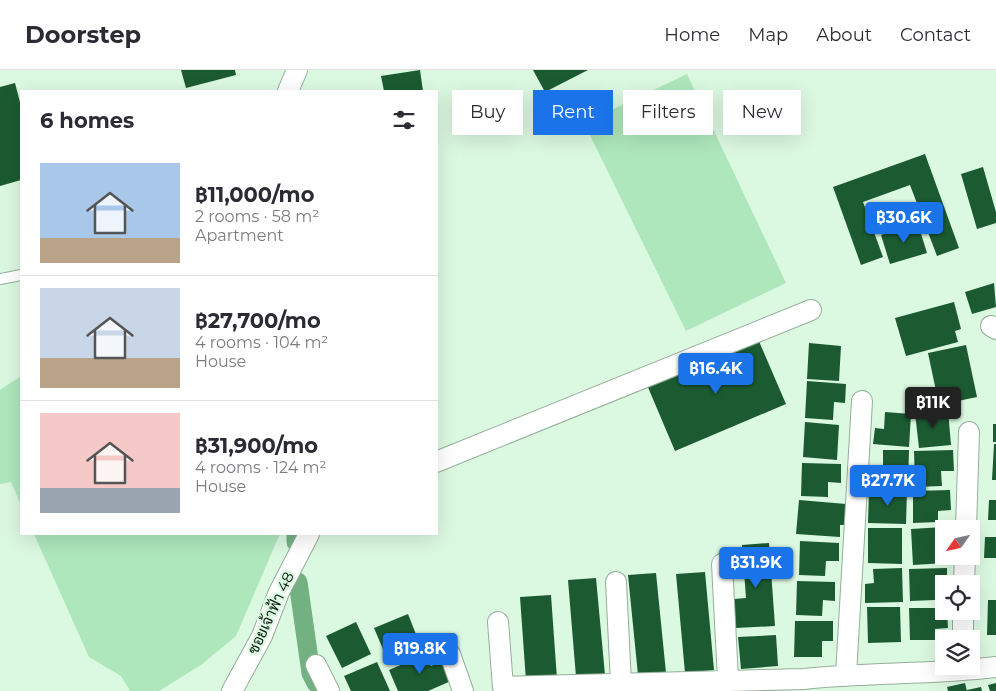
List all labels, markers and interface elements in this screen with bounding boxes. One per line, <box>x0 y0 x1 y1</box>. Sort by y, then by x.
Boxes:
text: Doorstep <box>25 20 141 49</box>
text: Home <box>664 24 720 46</box>
text: Map <box>748 24 788 46</box>
text: About <box>816 24 872 46</box>
text: Contact <box>900 24 971 46</box>
chip: Buy <box>452 90 523 135</box>
chip: Rent <box>533 90 613 135</box>
chip: Filters <box>623 90 713 135</box>
chip: New <box>723 90 801 135</box>
icon: filters <box>390 106 418 134</box>
text: 6 homes <box>40 108 134 133</box>
text: ฿11,000/mo <box>195 182 314 207</box>
icon: home <box>80 183 140 243</box>
pin: ฿30.6K <box>863 202 945 244</box>
text: 2 rooms · 58 m² <box>195 207 319 226</box>
text: ฿30.6K <box>876 208 932 227</box>
text: Apartment <box>195 226 284 245</box>
icon: home <box>80 308 140 368</box>
text: ฿27,700/mo <box>195 308 321 333</box>
text: 4 rooms · 104 m² <box>195 333 328 352</box>
text: House <box>195 352 246 371</box>
pin: ฿16.4K <box>675 352 757 395</box>
text: ฿16.4K <box>689 359 743 378</box>
pin: ฿11K <box>903 386 963 429</box>
text: ฿11K <box>916 393 950 412</box>
icon: home <box>80 433 140 493</box>
text: ฿31,900/mo <box>195 433 318 458</box>
text: 4 rooms · 124 m² <box>195 458 326 477</box>
pin: ฿27.7K <box>847 464 929 507</box>
text: ฿27.7K <box>861 471 915 490</box>
text: House <box>195 477 246 496</box>
north arrow <box>935 520 980 565</box>
map controls <box>935 520 980 675</box>
pin: ฿31.9K <box>715 546 797 589</box>
text: ฿31.9K <box>730 553 782 572</box>
street label: ซอยเจ้าฟ้า 48 <box>243 569 298 657</box>
button: locate <box>935 575 980 620</box>
button: layers <box>935 630 980 675</box>
pin: ฿19.8K <box>379 632 461 675</box>
text: ฿19.8K <box>394 639 446 658</box>

